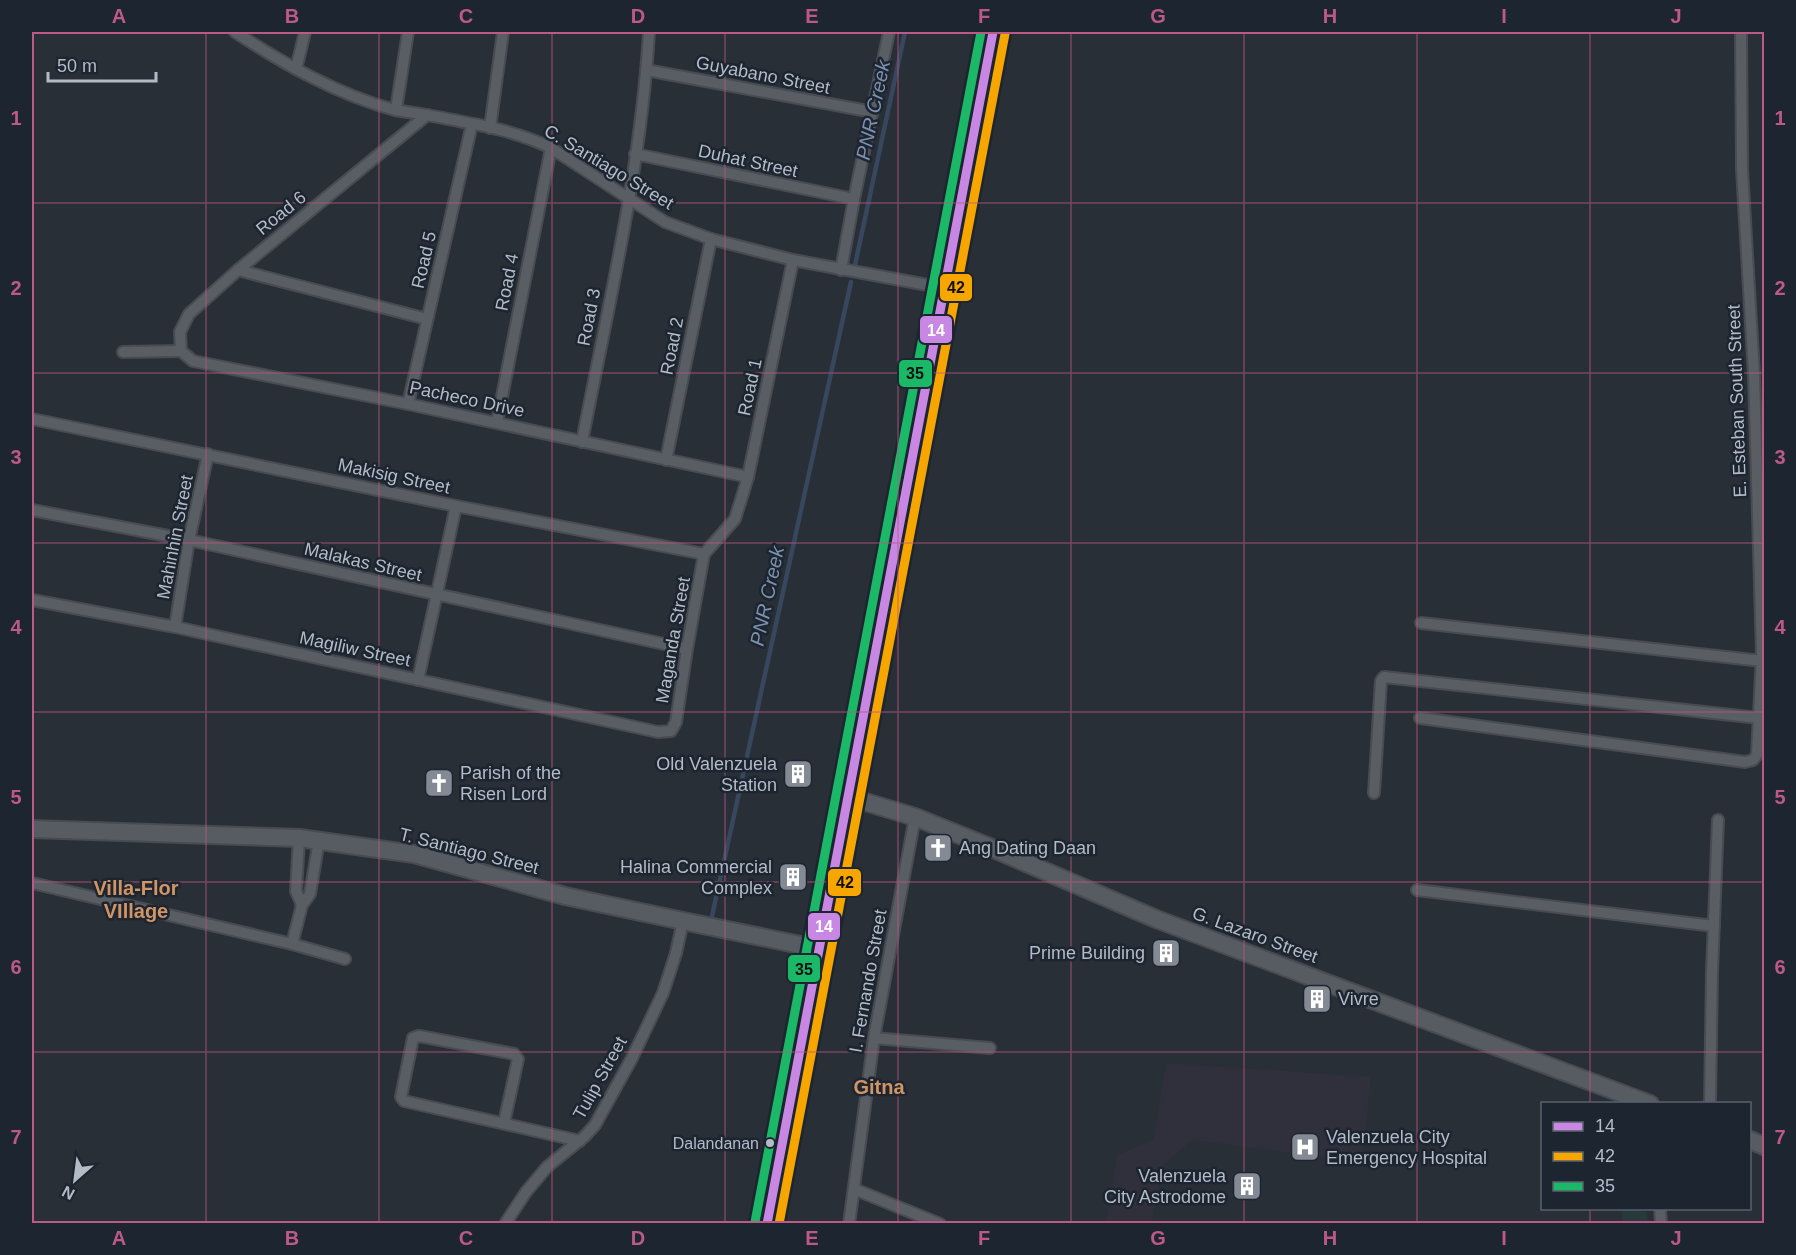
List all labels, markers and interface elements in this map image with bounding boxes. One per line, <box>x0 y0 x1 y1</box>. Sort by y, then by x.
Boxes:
text: A <box>112 5 126 27</box>
text: B <box>285 5 299 27</box>
text: C <box>459 5 473 27</box>
text: D <box>631 5 645 27</box>
text: E <box>805 5 819 27</box>
text: F <box>978 5 990 27</box>
text: G <box>1150 5 1166 27</box>
text: H <box>1323 5 1337 27</box>
text: I <box>1501 5 1507 27</box>
text: J <box>1670 5 1682 27</box>
scale bar <box>48 45 156 83</box>
street label: Guyabano Street <box>694 52 832 98</box>
text: 50 m <box>57 56 97 76</box>
water label: PNR Creek <box>852 57 894 162</box>
text: 1 <box>10 107 22 129</box>
text: 1 <box>1774 107 1786 129</box>
street label: C. Santiago Street <box>541 121 677 213</box>
street label: Duhat Street <box>696 141 800 181</box>
street label: Road 6 <box>252 187 310 239</box>
street label: Road 5 <box>408 229 440 291</box>
street label: Road 4 <box>492 252 522 312</box>
line badge: 42 <box>939 273 973 302</box>
text: 2 <box>10 277 22 299</box>
text: 2 <box>1774 277 1786 299</box>
text: 42 <box>947 279 965 296</box>
street label: Road 3 <box>574 287 604 347</box>
street label: E. Esteban South Street <box>1724 304 1750 498</box>
line badge: 14 <box>919 315 953 344</box>
street label: Road 2 <box>657 316 687 376</box>
text: 14 <box>927 322 945 339</box>
street label: Road 1 <box>734 357 766 417</box>
line badge: 35 <box>898 359 933 388</box>
text: 35 <box>906 365 924 382</box>
street label: Pacheco Drive <box>408 377 526 421</box>
text: 3 <box>10 446 22 468</box>
text: 3 <box>1774 446 1786 468</box>
street label: Makisig Street <box>336 454 452 498</box>
street label: Mahinhin Street <box>153 473 197 601</box>
street label: Malakas Street <box>302 539 424 585</box>
water label: PNR Creek <box>746 543 788 648</box>
street label: Maganda Street <box>652 575 694 705</box>
text: 4 <box>10 616 22 638</box>
text: 4 <box>1774 616 1786 638</box>
street label: Magiliw Street <box>298 627 412 671</box>
place label: Old Valenzuela Station <box>656 754 778 795</box>
building icon: Old Valenzuela Station <box>782 758 814 790</box>
place label: Parish of the Risen Lord <box>460 763 561 804</box>
church icon: Parish of the Risen Lord <box>423 767 455 799</box>
text: 5 <box>10 786 22 808</box>
text: 5 <box>1774 786 1786 808</box>
street label: T. Santiago Street <box>397 824 541 878</box>
church icon: Ang Dating Daan <box>922 832 954 864</box>
place label: Ang Dating Daan <box>959 838 1096 858</box>
place label: Halina Commercial Complex <box>620 857 772 898</box>
building icon: Halina Commercial Complex <box>777 861 809 893</box>
line badge: 42 <box>827 868 862 897</box>
text: 42 <box>836 874 854 891</box>
district label: Villa-Flor VIllage <box>93 877 179 922</box>
street label: G. Lazaro Street <box>1190 903 1320 967</box>
street label: I. Fernando Street <box>846 908 890 1054</box>
line badge: 14 <box>807 912 841 941</box>
text: 14 <box>815 918 833 935</box>
building icon: Prime Building <box>1150 937 1182 969</box>
place label: Prime Building <box>1029 943 1145 963</box>
line badge: 35 <box>787 954 821 983</box>
text: 6 <box>10 956 22 978</box>
text: 6 <box>1774 956 1786 978</box>
text: 35 <box>795 961 813 978</box>
building icon: Vivre <box>1301 983 1333 1015</box>
place label: Vivre <box>1338 989 1379 1009</box>
street label: Tulip Street <box>569 1033 631 1123</box>
district label: Gitna <box>853 1076 905 1098</box>
legend <box>1541 1102 1751 1210</box>
text: 14 <box>1595 1116 1615 1136</box>
text: 7 <box>10 1126 22 1148</box>
text: 7 <box>1774 1126 1786 1148</box>
place label: Valenzuela City Emergency Hospital <box>1326 1127 1487 1168</box>
hospital icon: Valenzuela City Emergency Hospital <box>1289 1131 1321 1163</box>
place label: Dalandanan <box>673 1135 759 1152</box>
marker: Dalandanan <box>764 1137 776 1149</box>
text: 42 <box>1595 1146 1615 1166</box>
north arrow <box>45 1150 105 1210</box>
place label: Valenzuela City Astrodome <box>1104 1166 1227 1207</box>
building icon: Valenzuela City Astrodome <box>1231 1170 1263 1202</box>
text: 35 <box>1595 1176 1615 1196</box>
text: N <box>59 1183 77 1203</box>
text: A <box>112 1227 126 1249</box>
text: B <box>285 1227 299 1249</box>
text: C <box>459 1227 473 1249</box>
text: D <box>631 1227 645 1249</box>
text: E <box>805 1227 819 1249</box>
text: F <box>978 1227 990 1249</box>
text: G <box>1150 1227 1166 1249</box>
text: H <box>1323 1227 1337 1249</box>
text: I <box>1501 1227 1507 1249</box>
text: J <box>1670 1227 1682 1249</box>

